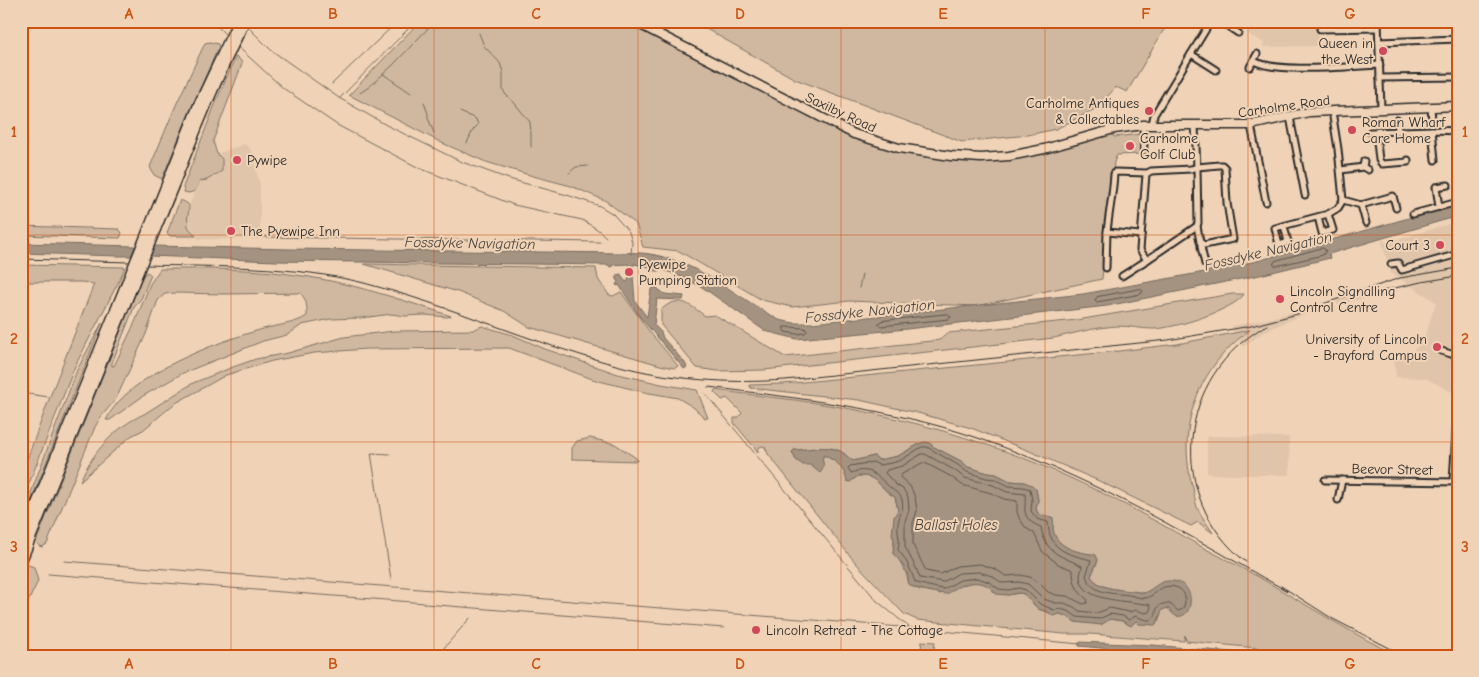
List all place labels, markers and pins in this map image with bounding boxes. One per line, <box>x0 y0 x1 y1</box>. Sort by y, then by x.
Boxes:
place label: Queen in the West <box>1319 35 1374 68</box>
marker: Queen in the West <box>1377 45 1389 57</box>
place label: Carholme Antiques & Collectables <box>1026 95 1139 128</box>
marker: Carholme Antiques & Collectables <box>1143 105 1155 117</box>
place label: Roman Wharf Care Home <box>1362 114 1446 147</box>
marker: Roman Wharf Care Home <box>1346 124 1358 136</box>
place label: Carholme Golf Club <box>1140 130 1198 163</box>
marker: Carholme Golf Club <box>1124 140 1136 152</box>
place label: Pywipe <box>247 152 287 169</box>
marker: Pywipe <box>231 154 243 166</box>
place label: The Pyewipe Inn <box>241 223 340 240</box>
marker: The Pyewipe Inn <box>225 225 237 237</box>
place label: Court 3 <box>1386 237 1430 254</box>
marker: Court 3 <box>1434 239 1446 251</box>
place label: Pyewipe Pumping Station <box>639 256 737 289</box>
marker: Pyewipe Pumping Station <box>623 266 635 278</box>
place label: Lincoln Signalling Control Centre <box>1290 283 1395 316</box>
marker: Lincoln Signalling Control Centre <box>1274 293 1286 305</box>
place label: University of Lincoln - Brayford Campus <box>1306 331 1427 364</box>
marker: University of Lincoln - Brayford Campus <box>1431 341 1443 353</box>
place label: Lincoln Retreat - The Cottage <box>766 622 943 639</box>
marker: Lincoln Retreat - The Cottage <box>750 624 762 636</box>

